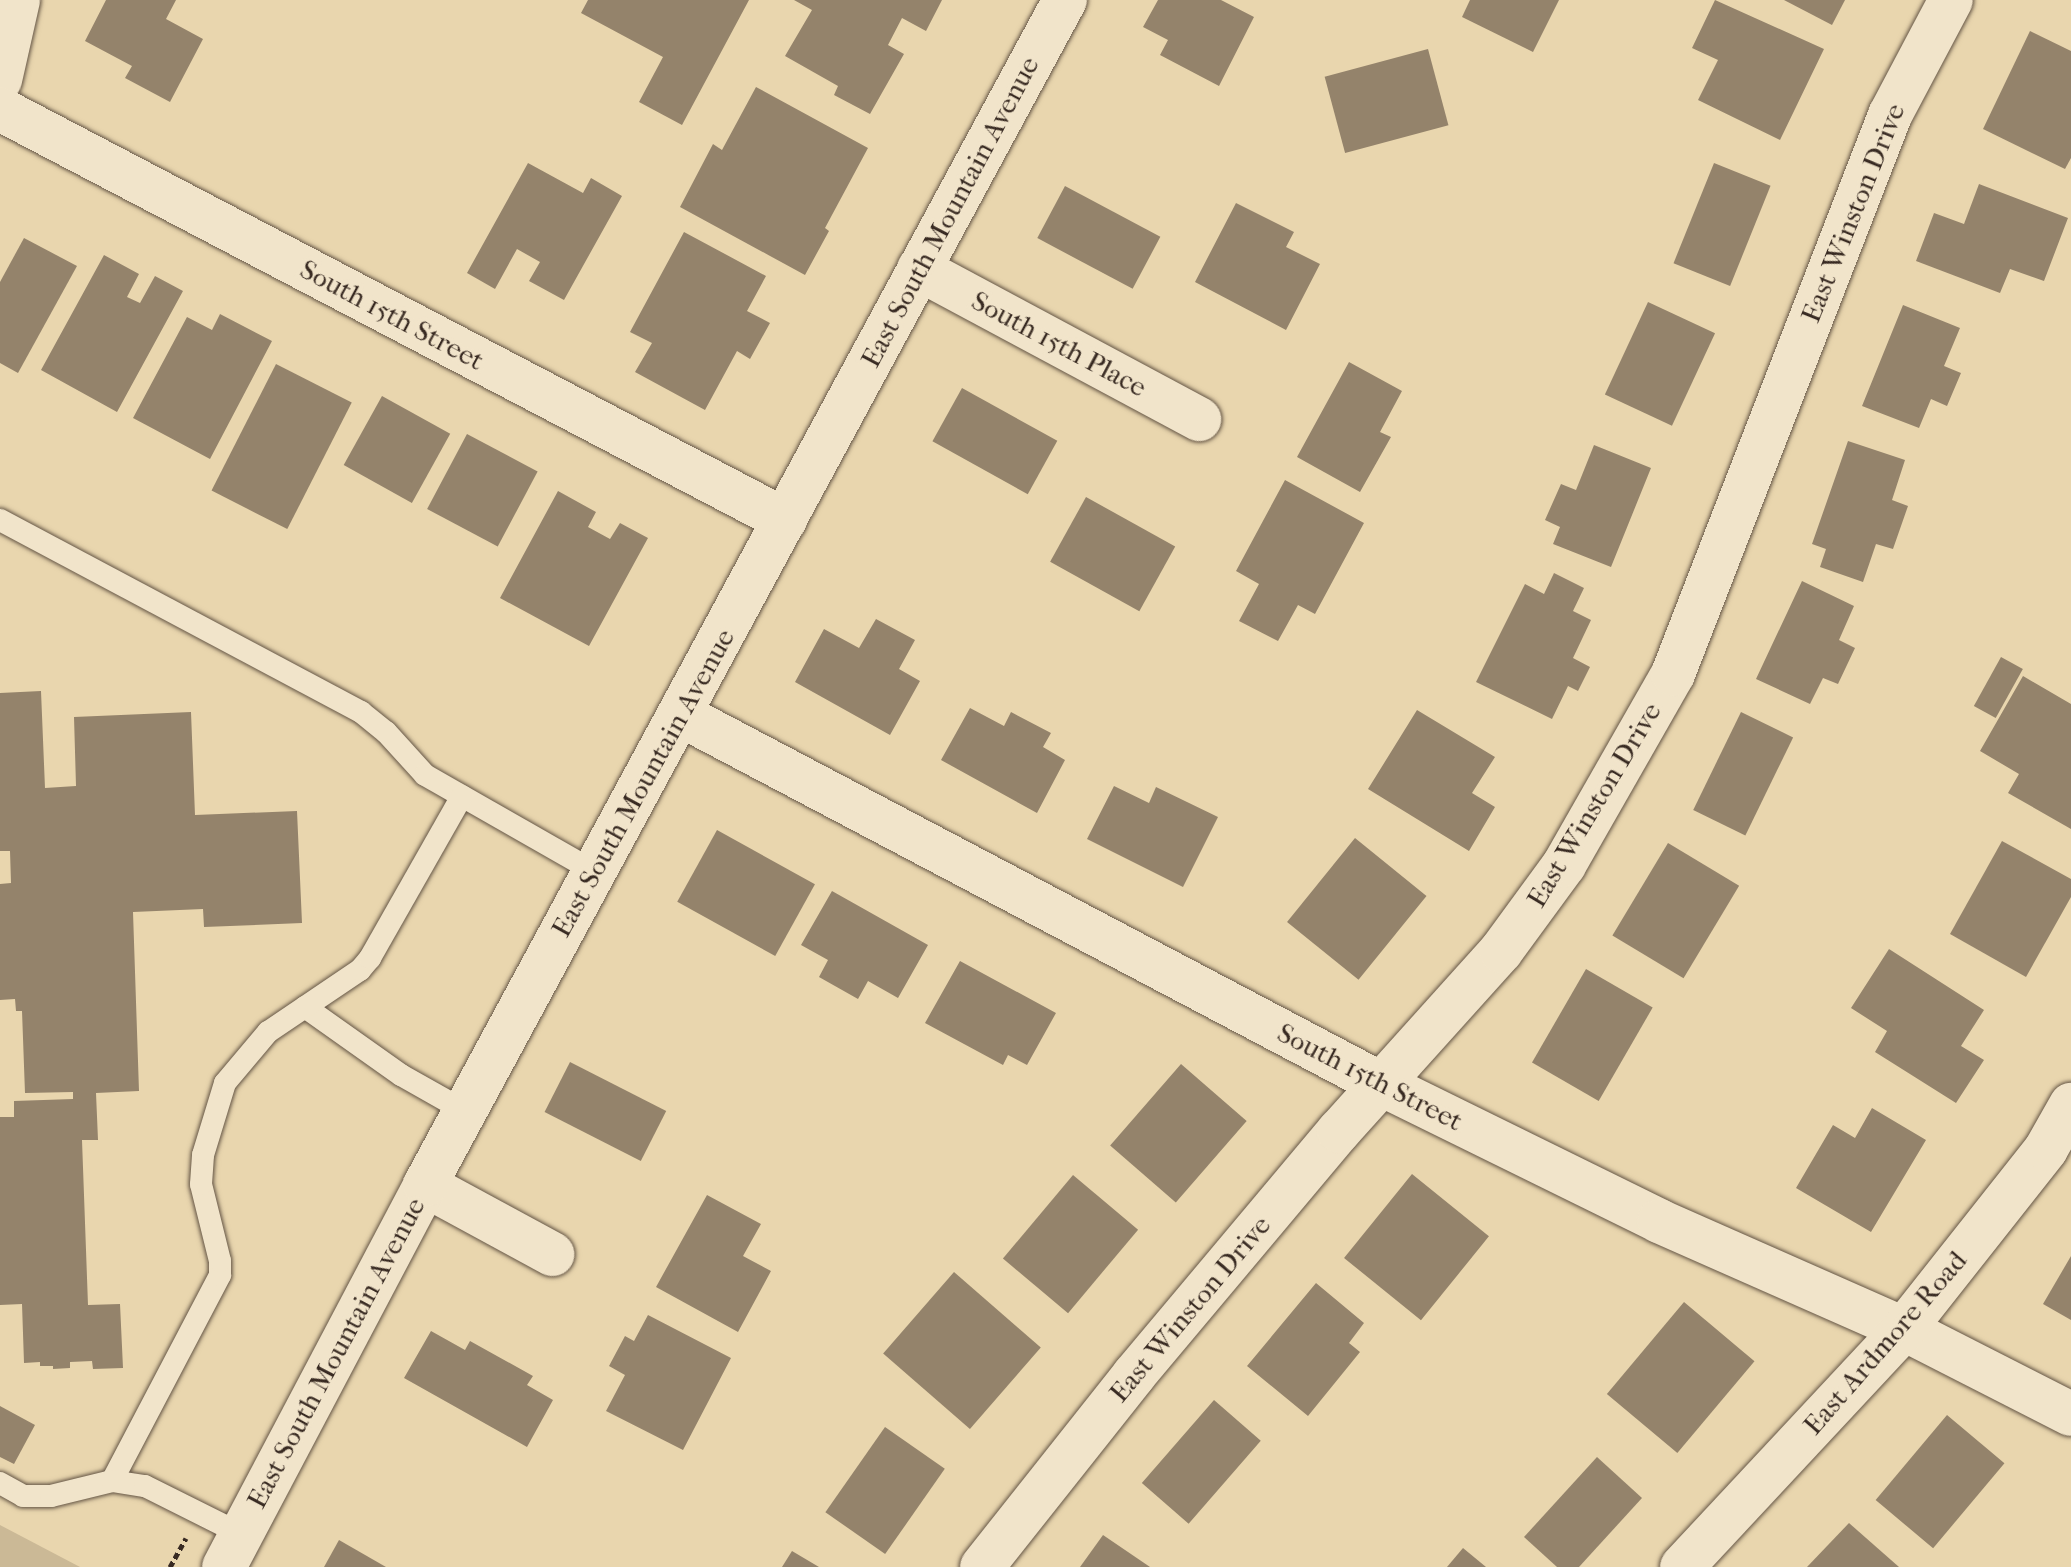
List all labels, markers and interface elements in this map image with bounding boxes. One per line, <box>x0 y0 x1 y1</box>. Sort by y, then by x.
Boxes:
street label: East South Mountain Avenue <box>854 51 1046 373</box>
street label: East Winston Drive <box>1794 99 1912 327</box>
street label: South 15th Street <box>294 252 490 378</box>
street label: South 15th Place <box>966 284 1152 404</box>
street label: East South Mountain Avenue <box>544 623 742 943</box>
street label: East Winston Drive <box>1520 696 1668 914</box>
street label: South 15th Street <box>1272 1016 1468 1138</box>
street label: East South Mountain Avenue <box>240 1192 432 1514</box>
street label: East Winston Drive <box>1102 1209 1278 1409</box>
street label: East Ardmore Road <box>1796 1244 1974 1442</box>

